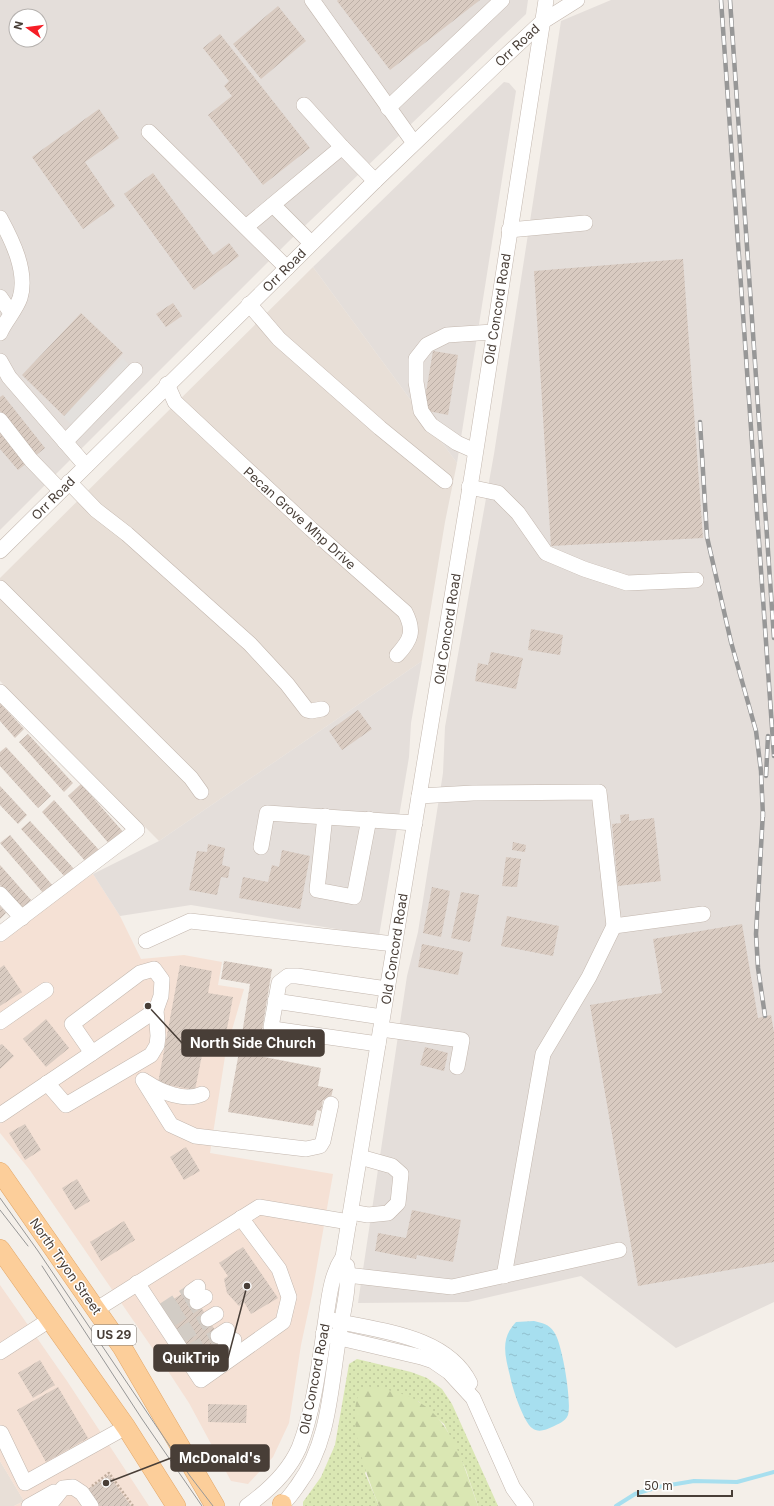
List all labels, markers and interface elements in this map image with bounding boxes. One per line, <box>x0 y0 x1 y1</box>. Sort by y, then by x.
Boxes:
north arrow <box>8 8 48 48</box>
text: N <box>10 20 26 31</box>
street label: Orr Road <box>491 20 543 70</box>
street label: Orr Road <box>259 245 309 295</box>
street label: Old Concord Road <box>480 252 514 366</box>
street label: Pecan Grove Mhp Drive <box>241 463 359 573</box>
street label: Orr Road <box>28 473 78 523</box>
street label: Old Concord Road <box>430 572 464 686</box>
street label: Old Concord Road <box>377 892 411 1006</box>
callout: North Side Church <box>182 1030 324 1056</box>
text: North Side Church <box>190 1034 316 1051</box>
street label: North Tryon Street <box>27 1215 105 1317</box>
street label: Old Concord Road <box>295 1322 333 1436</box>
road number: US 29 <box>92 1325 136 1345</box>
callout: QuikTrip <box>154 1345 228 1371</box>
text: QuikTrip <box>162 1349 220 1366</box>
callout: McDonald's <box>171 1445 269 1471</box>
text: McDonald's <box>179 1449 261 1466</box>
scale bar <box>638 1472 732 1498</box>
text: 50 m <box>644 1478 673 1493</box>

